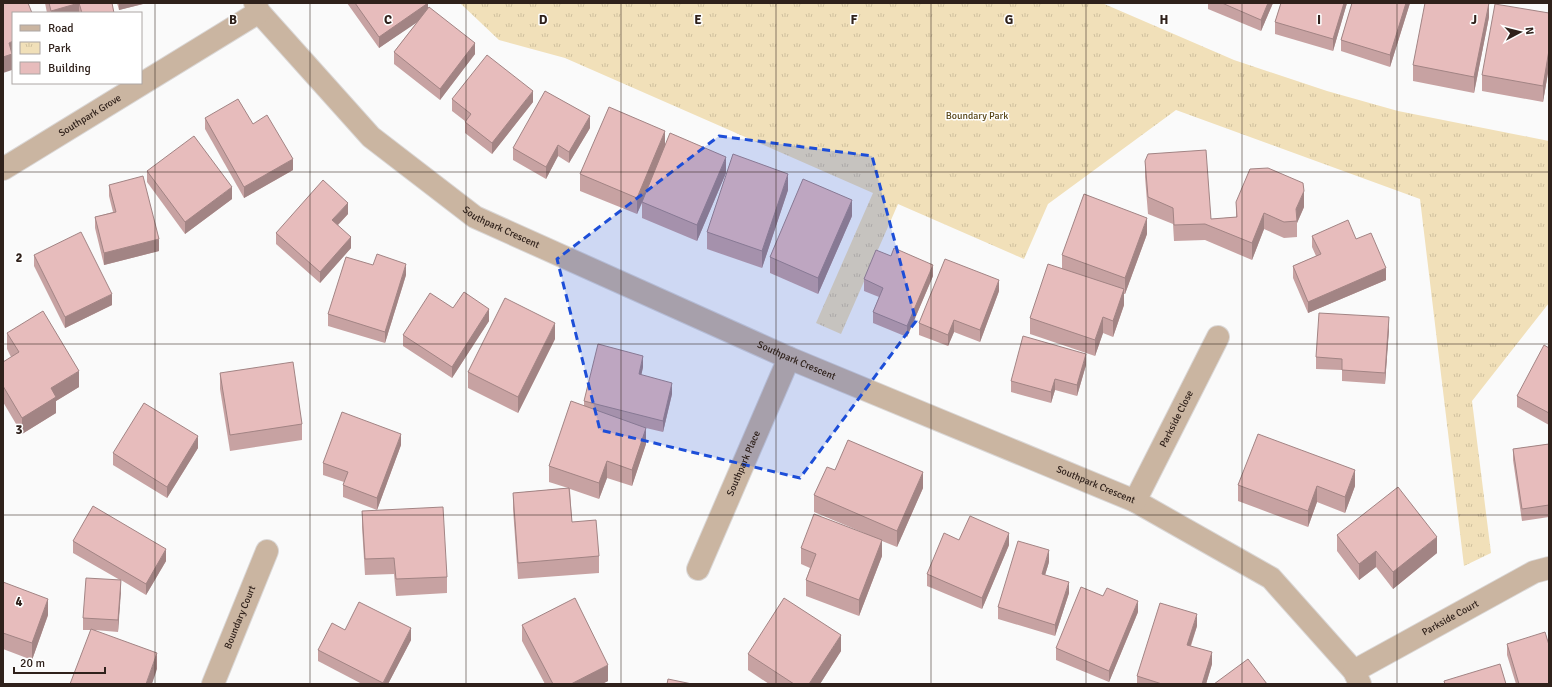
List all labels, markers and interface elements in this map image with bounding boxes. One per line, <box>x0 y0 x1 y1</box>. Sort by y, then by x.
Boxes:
legend <box>12 12 142 84</box>
text: B <box>229 12 237 28</box>
text: C <box>384 12 392 28</box>
text: D <box>539 12 548 28</box>
text: E <box>694 12 702 28</box>
text: F <box>851 12 858 28</box>
text: G <box>1005 12 1013 28</box>
text: H <box>1160 12 1168 28</box>
text: I <box>1317 12 1321 28</box>
text: J <box>1471 12 1477 28</box>
north arrow <box>1500 12 1540 52</box>
text: Road <box>48 21 74 36</box>
text: N <box>1523 26 1536 35</box>
text: Park <box>48 41 71 56</box>
text: Building <box>48 61 91 76</box>
street label: Southpark Grove <box>57 92 123 139</box>
park label: Boundary Park <box>946 110 1008 122</box>
street label: Southpark Crescent <box>460 204 542 251</box>
text: 2 <box>15 250 23 266</box>
street label: Southpark Crescent <box>755 339 838 383</box>
street label: Parkside Close <box>1157 388 1196 449</box>
text: 3 <box>15 422 23 438</box>
street label: Southpark Place <box>724 429 763 498</box>
street label: Southpark Crescent <box>1055 463 1137 507</box>
street label: Boundary Court <box>222 583 259 651</box>
text: 4 <box>15 594 23 610</box>
street label: Parkside Court <box>1420 597 1481 638</box>
scale bar <box>14 649 105 675</box>
text: 20 m <box>20 656 45 671</box>

